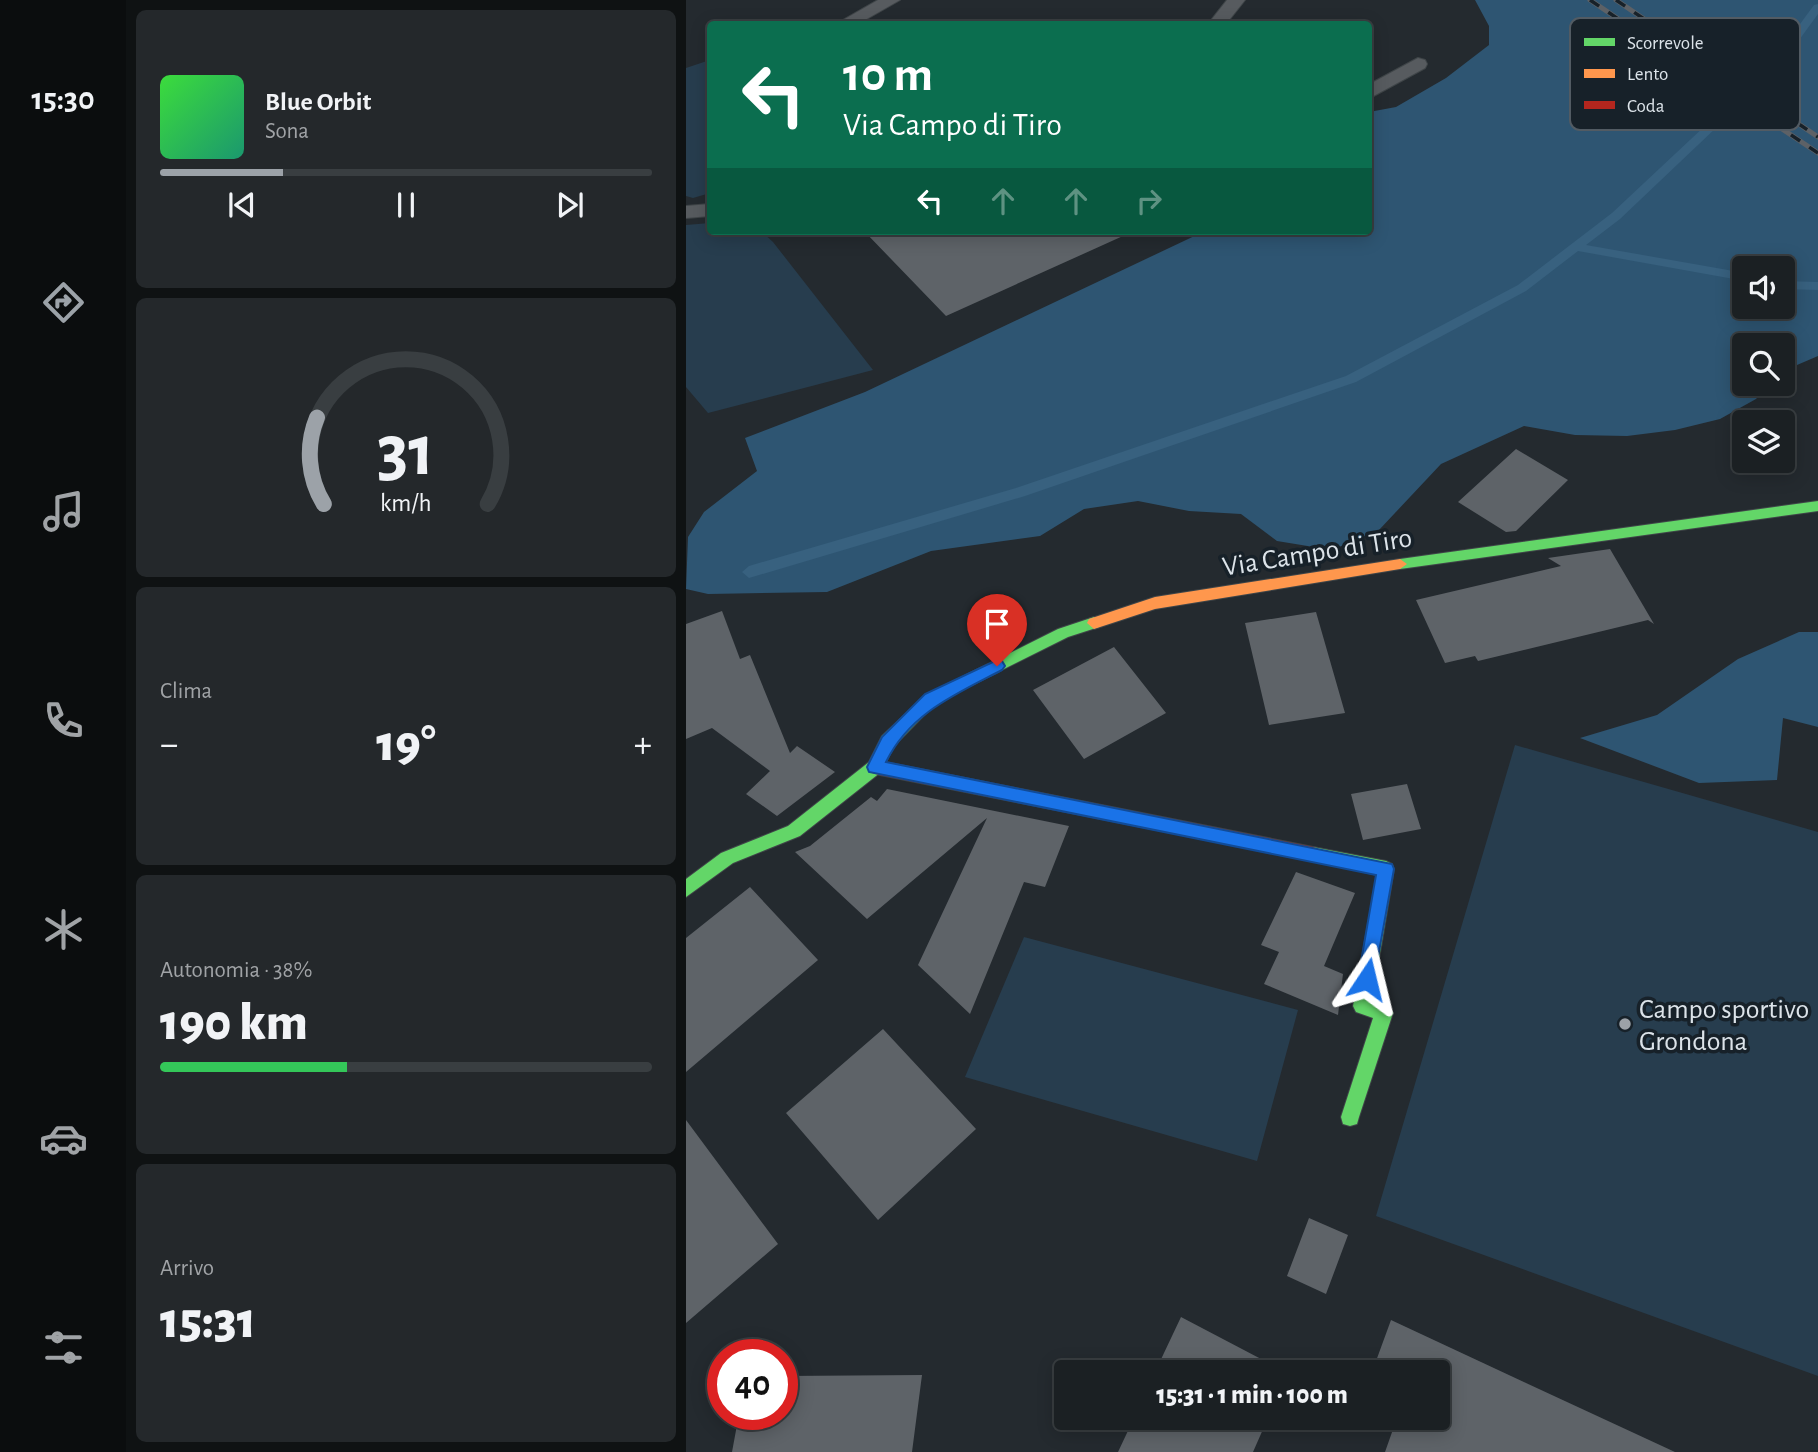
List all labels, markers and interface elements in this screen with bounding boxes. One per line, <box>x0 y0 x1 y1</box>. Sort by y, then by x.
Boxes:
legend <box>1570 18 1800 130</box>
text: Scorrevole <box>1627 34 1704 53</box>
icon: left <box>728 49 819 140</box>
text: 10 m <box>843 51 933 100</box>
text: Lento <box>1627 65 1668 84</box>
text: 15:30 <box>31 83 95 115</box>
text: Blue Orbit <box>265 89 371 115</box>
text: Coda <box>1627 97 1665 116</box>
text: Via Campo di Tiro <box>843 109 1062 141</box>
text: Sona <box>265 120 309 143</box>
icon: left <box>911 182 949 220</box>
icon: ahead <box>984 182 1022 220</box>
icon: ahead <box>1057 182 1095 220</box>
icon: right <box>1130 182 1168 220</box>
icon: previous <box>223 186 261 224</box>
icon: pause <box>387 186 425 224</box>
icon: next <box>551 186 589 224</box>
map controls <box>1732 256 1795 473</box>
button: sound <box>1732 256 1795 319</box>
icon: directions <box>39 278 88 327</box>
button: search <box>1732 333 1795 396</box>
button: layers <box>1732 410 1795 473</box>
text: 31 <box>377 416 435 489</box>
icon: music <box>39 487 88 536</box>
text: km/h <box>380 490 432 515</box>
street label: Via Campo di Tiro <box>1221 524 1414 582</box>
pin <box>967 594 1027 666</box>
icon: arrive <box>978 605 1016 643</box>
text: Clima <box>160 680 212 703</box>
icon: phone <box>39 696 88 745</box>
text: 19° <box>376 718 436 770</box>
text: − <box>160 726 178 764</box>
text: + <box>634 726 652 764</box>
icon: climate <box>39 905 88 954</box>
position arrow <box>1330 942 1404 1016</box>
text: Autonomia · 38% <box>160 959 312 982</box>
place label: Campo sportivo Grondona <box>1639 996 1809 1056</box>
text: 190 km <box>160 997 308 1049</box>
marker: Campo sportivo Grondona <box>1617 1016 1633 1032</box>
icon: car <box>39 1114 88 1163</box>
text: Arrivo <box>160 1257 214 1280</box>
text: 15:31 <box>160 1295 256 1347</box>
icon: filters <box>39 1323 88 1372</box>
speed limit sign: 40 <box>707 1339 798 1430</box>
text: 15:31 · 1 min · 100 m <box>1156 1382 1348 1408</box>

